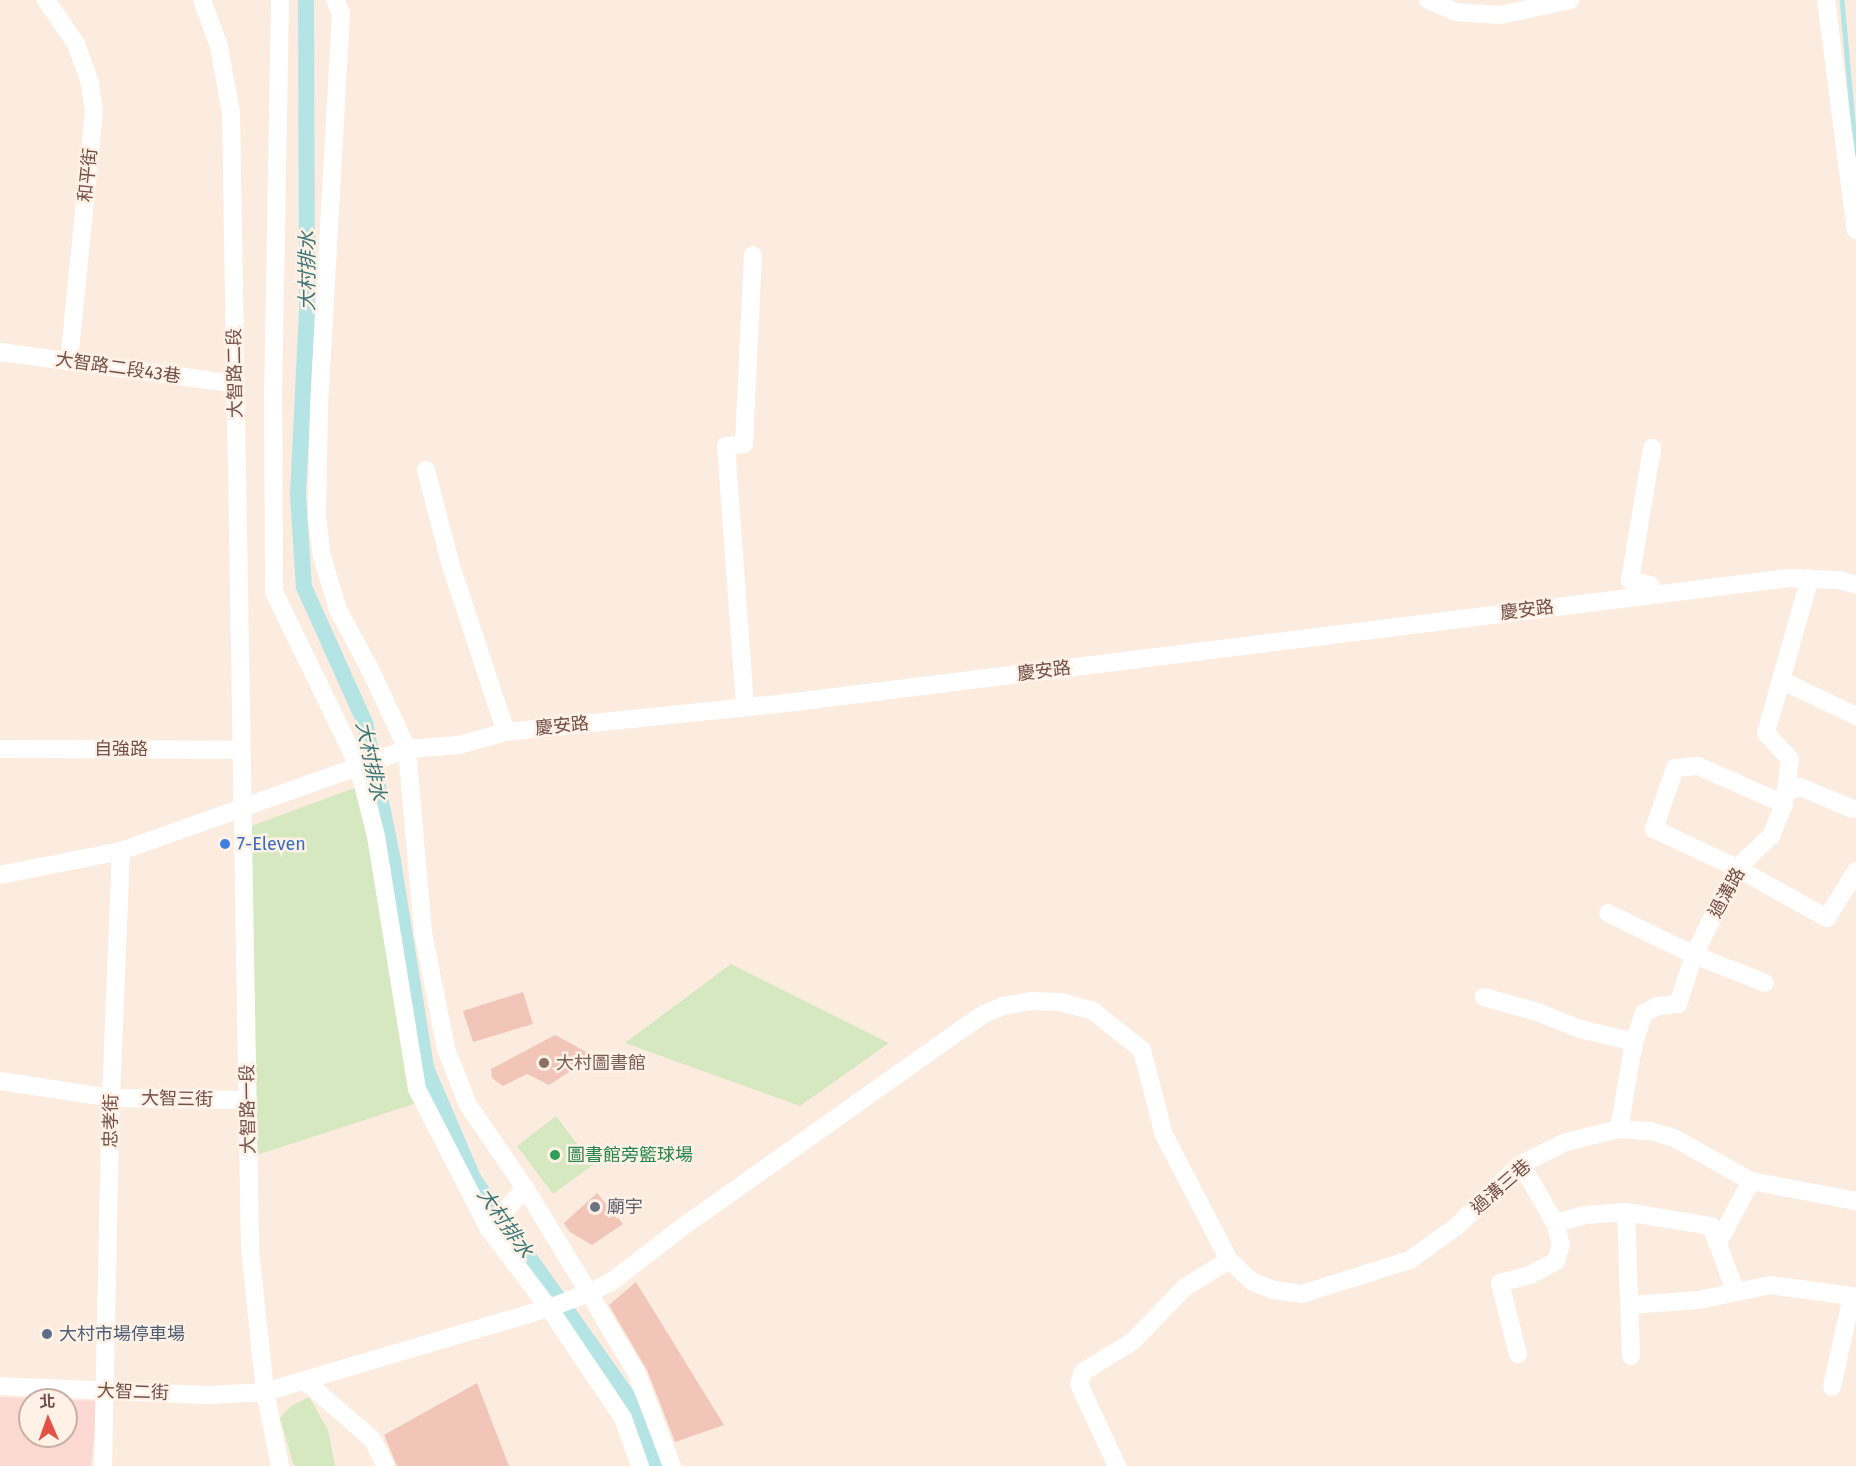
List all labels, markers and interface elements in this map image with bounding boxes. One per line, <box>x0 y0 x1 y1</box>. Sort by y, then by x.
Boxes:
street label: 和平街 <box>74 147 102 203</box>
water label: 大村排水 <box>295 231 319 311</box>
street label: 大智路二段 <box>223 328 247 418</box>
street label: 大智路二段43巷 <box>54 349 182 387</box>
street label: 慶安路 <box>1499 596 1555 624</box>
street label: 慶安路 <box>1016 657 1072 685</box>
street label: 慶安路 <box>534 712 590 740</box>
water label: 大村排水 <box>351 719 391 803</box>
street label: 自強路 <box>94 738 148 760</box>
place label: 7-Eleven <box>237 833 306 855</box>
marker: 7-Eleven <box>218 837 232 851</box>
street label: 過溝路 <box>1704 864 1750 922</box>
place label: 大村圖書館 <box>556 1052 646 1074</box>
marker: 大村圖書館 <box>537 1056 551 1070</box>
street label: 大智路一段 <box>236 1064 260 1154</box>
street label: 大智三街 <box>141 1088 213 1110</box>
street label: 忠孝街 <box>100 1094 122 1148</box>
place label: 圖書館旁籃球場 <box>567 1144 693 1166</box>
marker: 圖書館旁籃球場 <box>548 1148 562 1162</box>
street label: 過溝三巷 <box>1467 1155 1535 1219</box>
water label: 大村排水 <box>472 1183 538 1263</box>
place label: 廟宇 <box>607 1196 643 1218</box>
marker: 廟宇 <box>588 1200 602 1214</box>
place label: 大村市場停車場 <box>59 1323 185 1345</box>
marker: 大村市場停車場 <box>40 1327 54 1341</box>
street label: 大智二街 <box>97 1380 169 1404</box>
north arrow <box>18 1388 78 1448</box>
text: 北 <box>39 1392 56 1411</box>

